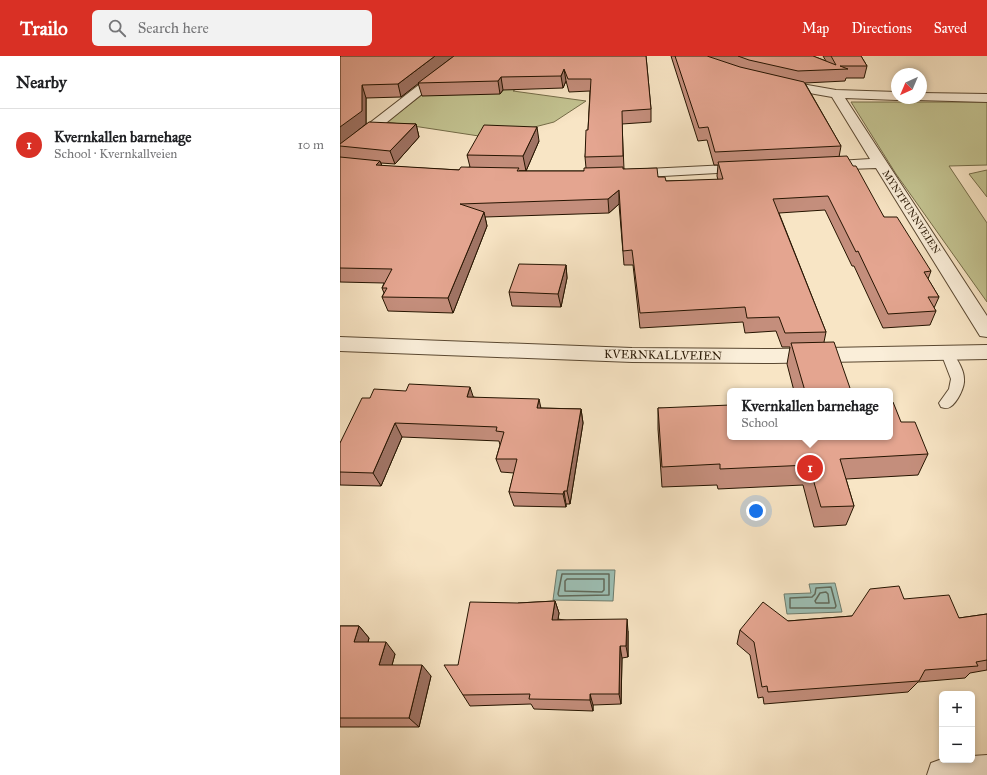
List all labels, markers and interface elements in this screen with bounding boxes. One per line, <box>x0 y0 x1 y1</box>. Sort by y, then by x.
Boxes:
search box <box>92 10 372 46</box>
text: Trailo <box>20 17 68 40</box>
icon: search <box>106 17 128 39</box>
text: Search here <box>138 19 209 37</box>
text: Map <box>802 20 829 37</box>
text: Directions <box>851 20 912 37</box>
text: Saved <box>934 20 967 37</box>
north arrow <box>891 68 927 104</box>
text: Nearby <box>16 72 67 93</box>
text: Kvernkallen barnehage <box>54 128 192 146</box>
text: 1 <box>26 137 32 153</box>
text: 10 m <box>298 137 324 153</box>
text: School · Kvernkallveien <box>54 146 177 162</box>
street label: MYNTFUNNVEIEN <box>879 168 943 257</box>
street label: KVERNKALLVEIEN <box>604 347 722 363</box>
popup <box>727 388 893 440</box>
text: Kvernkallen barnehage <box>741 397 879 415</box>
text: School <box>741 415 778 431</box>
pin: 1 <box>797 453 823 483</box>
your location <box>746 501 766 521</box>
map controls <box>939 691 975 763</box>
button: + <box>939 691 975 727</box>
button: − <box>939 727 975 763</box>

